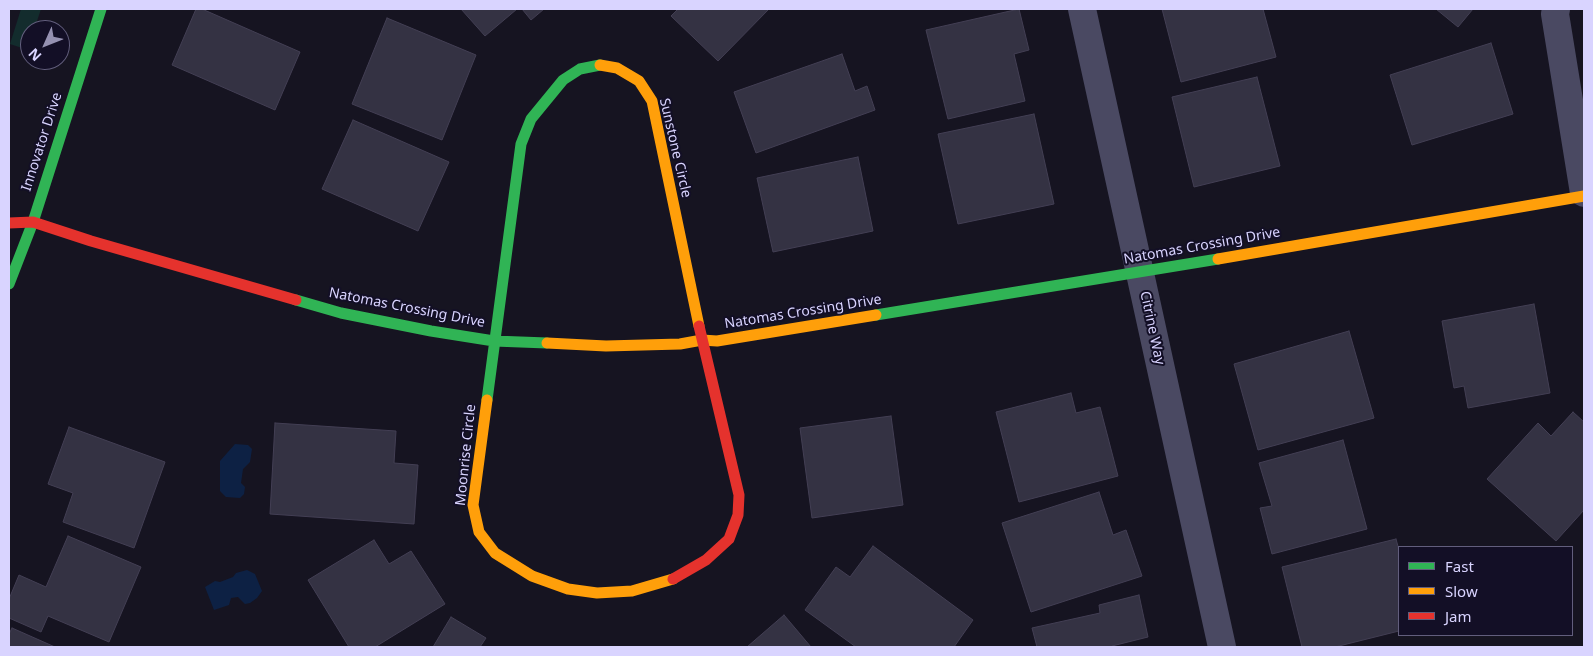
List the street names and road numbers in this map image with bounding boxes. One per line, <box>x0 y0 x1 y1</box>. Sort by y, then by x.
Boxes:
street label: Innovator Drive <box>18 91 66 193</box>
street label: Sunstone Circle <box>655 97 695 199</box>
street label: Natomas Crossing Drive <box>1122 224 1282 268</box>
street label: Natomas Crossing Drive <box>328 285 486 331</box>
street label: Citrine Way <box>1136 290 1168 366</box>
street label: Natomas Crossing Drive <box>723 291 883 333</box>
street label: Moonrise Circle <box>452 403 480 507</box>

